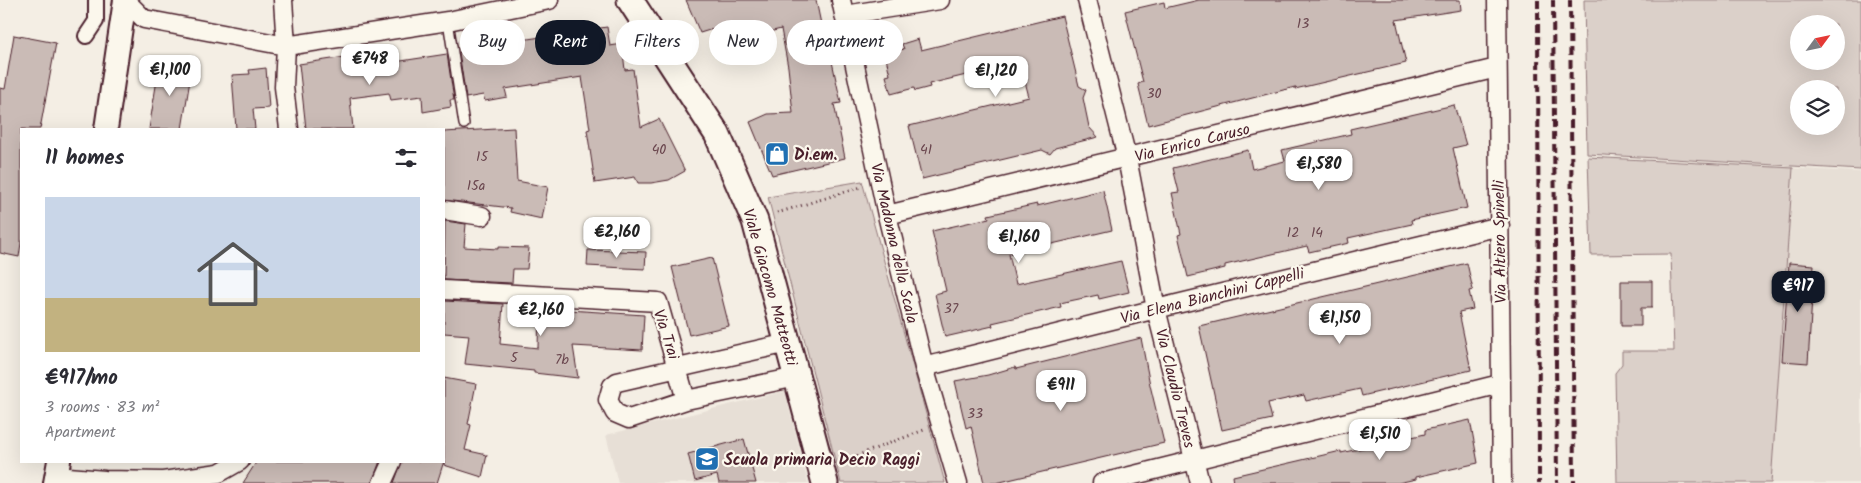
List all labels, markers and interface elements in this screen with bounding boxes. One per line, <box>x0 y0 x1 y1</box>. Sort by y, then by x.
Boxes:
house number: 13 <box>1297 13 1309 35</box>
north arrow <box>1790 15 1845 70</box>
map controls <box>1790 15 1845 135</box>
chip: Buy <box>460 20 525 65</box>
chip: Rent <box>535 20 606 65</box>
chip: Filters <box>616 20 699 65</box>
chip: New <box>709 20 777 65</box>
chip: Apartment <box>787 20 903 65</box>
pin: €748 <box>340 44 400 86</box>
text: €748 <box>352 47 388 72</box>
pin: €1,100 <box>129 54 211 97</box>
pin: €1,120 <box>955 56 1037 98</box>
text: €1,100 <box>150 58 190 83</box>
text: €1,120 <box>975 59 1017 84</box>
button: layers <box>1790 80 1845 135</box>
house number: 30 <box>1147 83 1162 105</box>
street label: Via Enrico Caruso <box>1132 117 1253 170</box>
house number: 40 <box>652 139 666 161</box>
house number: 41 <box>920 139 932 161</box>
shop icon: Di.em. <box>764 141 790 167</box>
text: 11 homes <box>45 142 124 175</box>
place label: Di.em. <box>794 143 838 168</box>
icon: filters <box>392 144 420 172</box>
house number: 15 <box>476 146 489 168</box>
pin: €1,580 <box>1278 148 1360 191</box>
text: €1,580 <box>1297 152 1341 177</box>
street label: Via Madonna della Scala <box>863 161 924 326</box>
house number: 15a <box>467 175 485 197</box>
street label: Via Altiero Spinelli <box>1487 179 1514 304</box>
street label: Viale Giacomo Matteotti <box>735 206 804 370</box>
pin: €2,160 <box>576 216 658 259</box>
text: €2,160 <box>594 220 640 245</box>
pin: €1,160 <box>978 222 1060 264</box>
house number: 12 <box>1287 222 1299 244</box>
house number: 14 <box>1311 222 1323 244</box>
text: €1,160 <box>999 225 1039 250</box>
icon: home <box>188 229 278 319</box>
street label: Via Elena Bianchini Cappelli <box>1118 261 1308 331</box>
pin: €917 <box>1768 270 1828 313</box>
text: €917 <box>1783 274 1813 299</box>
pin: €2,160 <box>500 294 582 337</box>
text: €2,160 <box>518 298 564 323</box>
house number: 37 <box>944 298 959 320</box>
pin: €1,150 <box>1299 302 1381 345</box>
street label: Via Trai <box>646 306 686 364</box>
text: €1,150 <box>1320 306 1360 331</box>
street label: Via Claudio Treves <box>1148 326 1202 451</box>
house number: 5 <box>510 347 519 369</box>
house number: 7b <box>555 349 570 371</box>
text: €917/mo <box>45 362 118 395</box>
pin: €911 <box>1031 370 1091 412</box>
text: €911 <box>1047 373 1075 398</box>
text: 3 rooms · 83 m² <box>45 395 159 420</box>
house number: 33 <box>967 403 983 425</box>
pin: €1,510 <box>1339 418 1421 461</box>
text: Apartment <box>45 420 116 445</box>
text: €1,510 <box>1360 422 1400 447</box>
school or university icon: Scuola primaria Decio Raggi <box>694 446 720 472</box>
place label: Scuola primaria Decio Raggi <box>724 448 920 473</box>

